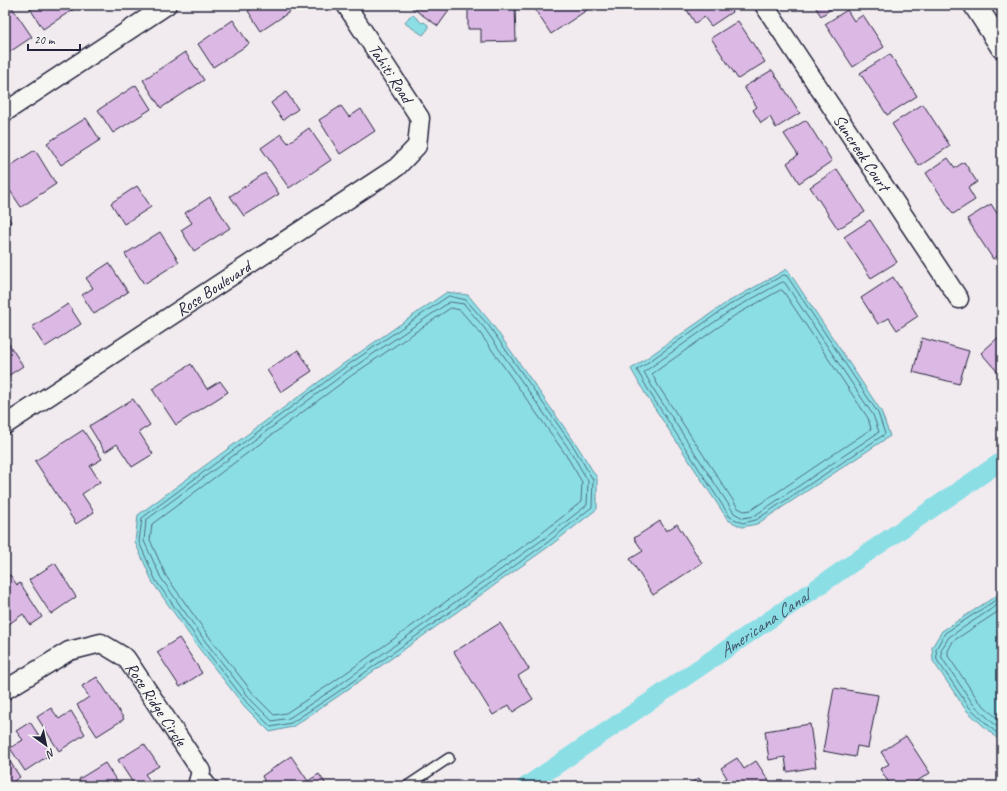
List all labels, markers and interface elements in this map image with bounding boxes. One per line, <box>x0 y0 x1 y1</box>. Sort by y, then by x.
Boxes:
scale bar <box>28 26 80 52</box>
text: 20 m <box>34 32 56 48</box>
street label: Tahiti Road <box>364 40 419 109</box>
street label: Suncreek Court <box>828 111 896 197</box>
street label: Rose Boulevard <box>172 254 257 321</box>
water label: Americana Canal <box>715 582 818 662</box>
street label: Rose Ridge Circle <box>121 658 192 751</box>
north arrow <box>26 725 66 765</box>
text: N <box>43 746 58 762</box>

